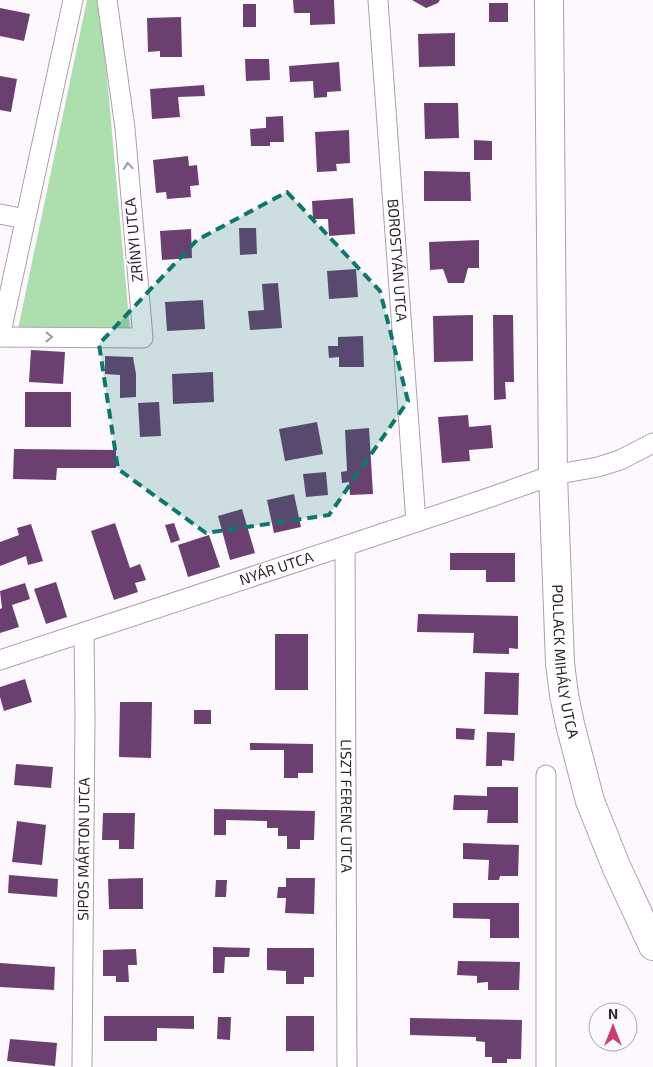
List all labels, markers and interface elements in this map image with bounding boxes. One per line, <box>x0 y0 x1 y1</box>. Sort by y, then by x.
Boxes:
one-way arrow <box>123 161 134 169</box>
street label: ZRÍNYI UTCA <box>120 197 146 283</box>
street label: BOROSTYÁN UTCA <box>384 198 411 323</box>
one-way arrow <box>45 332 53 343</box>
street label: NYÁR UTCA <box>237 547 316 588</box>
street label: POLLACK MIHÁLY UTCA <box>549 584 583 741</box>
street label: LISZT FERENC UTCA <box>338 739 356 873</box>
street label: SIPOS MÁRTON UTCA <box>73 776 92 921</box>
north arrow <box>588 1002 638 1052</box>
text: N <box>608 1005 618 1022</box>

